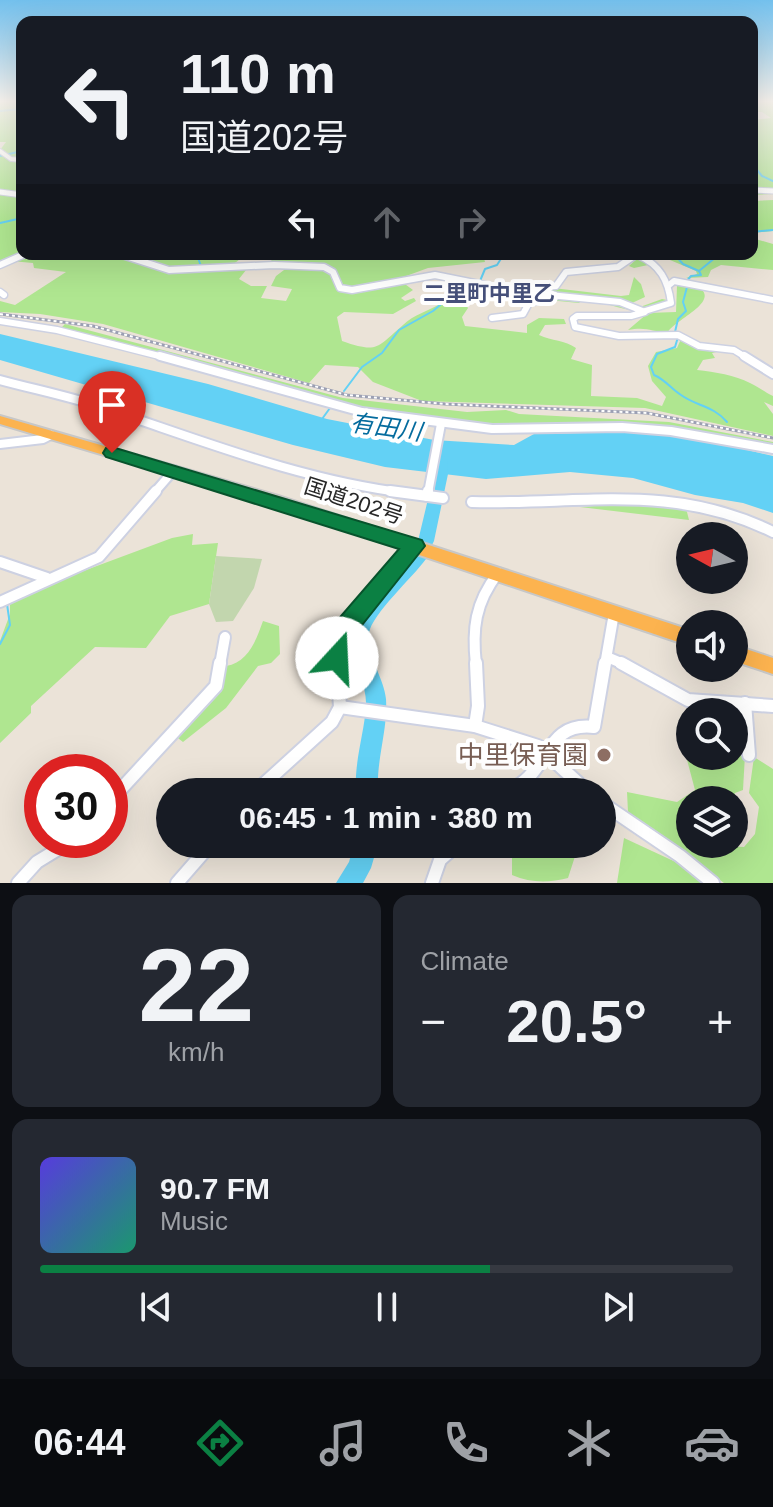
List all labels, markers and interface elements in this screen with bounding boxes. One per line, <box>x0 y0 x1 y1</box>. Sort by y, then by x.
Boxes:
text: 110 m <box>180 42 336 105</box>
icon: left <box>48 48 152 152</box>
text: 国道202号 <box>180 117 348 158</box>
icon: left <box>281 200 325 244</box>
icon: ahead <box>365 200 409 244</box>
icon: right <box>449 200 493 244</box>
district label: 二里町中里乙 <box>423 281 555 306</box>
pin <box>78 371 146 453</box>
icon: arrive <box>90 383 134 427</box>
water label: 有田川 <box>348 409 426 446</box>
street label: 国道202号 <box>301 473 407 529</box>
north arrow <box>676 522 748 594</box>
map controls <box>676 522 748 858</box>
button: sound <box>676 610 748 682</box>
position arrow <box>295 616 379 700</box>
button: search <box>676 698 748 770</box>
place label: 中里保育園 <box>458 740 588 770</box>
marker: 中里保育園 <box>595 746 613 764</box>
speed limit sign: 30 <box>24 754 128 858</box>
button: layers <box>676 786 748 858</box>
text: 06:45 · 1 min · 380 m <box>239 801 533 834</box>
text: 22 <box>138 927 254 1043</box>
text: Climate <box>421 946 509 976</box>
text: 20.5° <box>506 988 647 1055</box>
text: − <box>421 997 446 1046</box>
text: + <box>707 997 733 1046</box>
text: km/h <box>168 1037 224 1067</box>
text: 90.7 FM <box>160 1172 270 1205</box>
text: Music <box>160 1206 228 1236</box>
icon: previous <box>134 1285 178 1329</box>
icon: pause <box>365 1285 409 1329</box>
icon: next <box>596 1285 640 1329</box>
icon: directions <box>192 1415 248 1471</box>
icon: music <box>315 1415 371 1471</box>
icon: phone <box>438 1415 494 1471</box>
icon: climate <box>561 1415 617 1471</box>
icon: car <box>684 1415 740 1471</box>
text: 06:44 <box>33 1422 125 1463</box>

